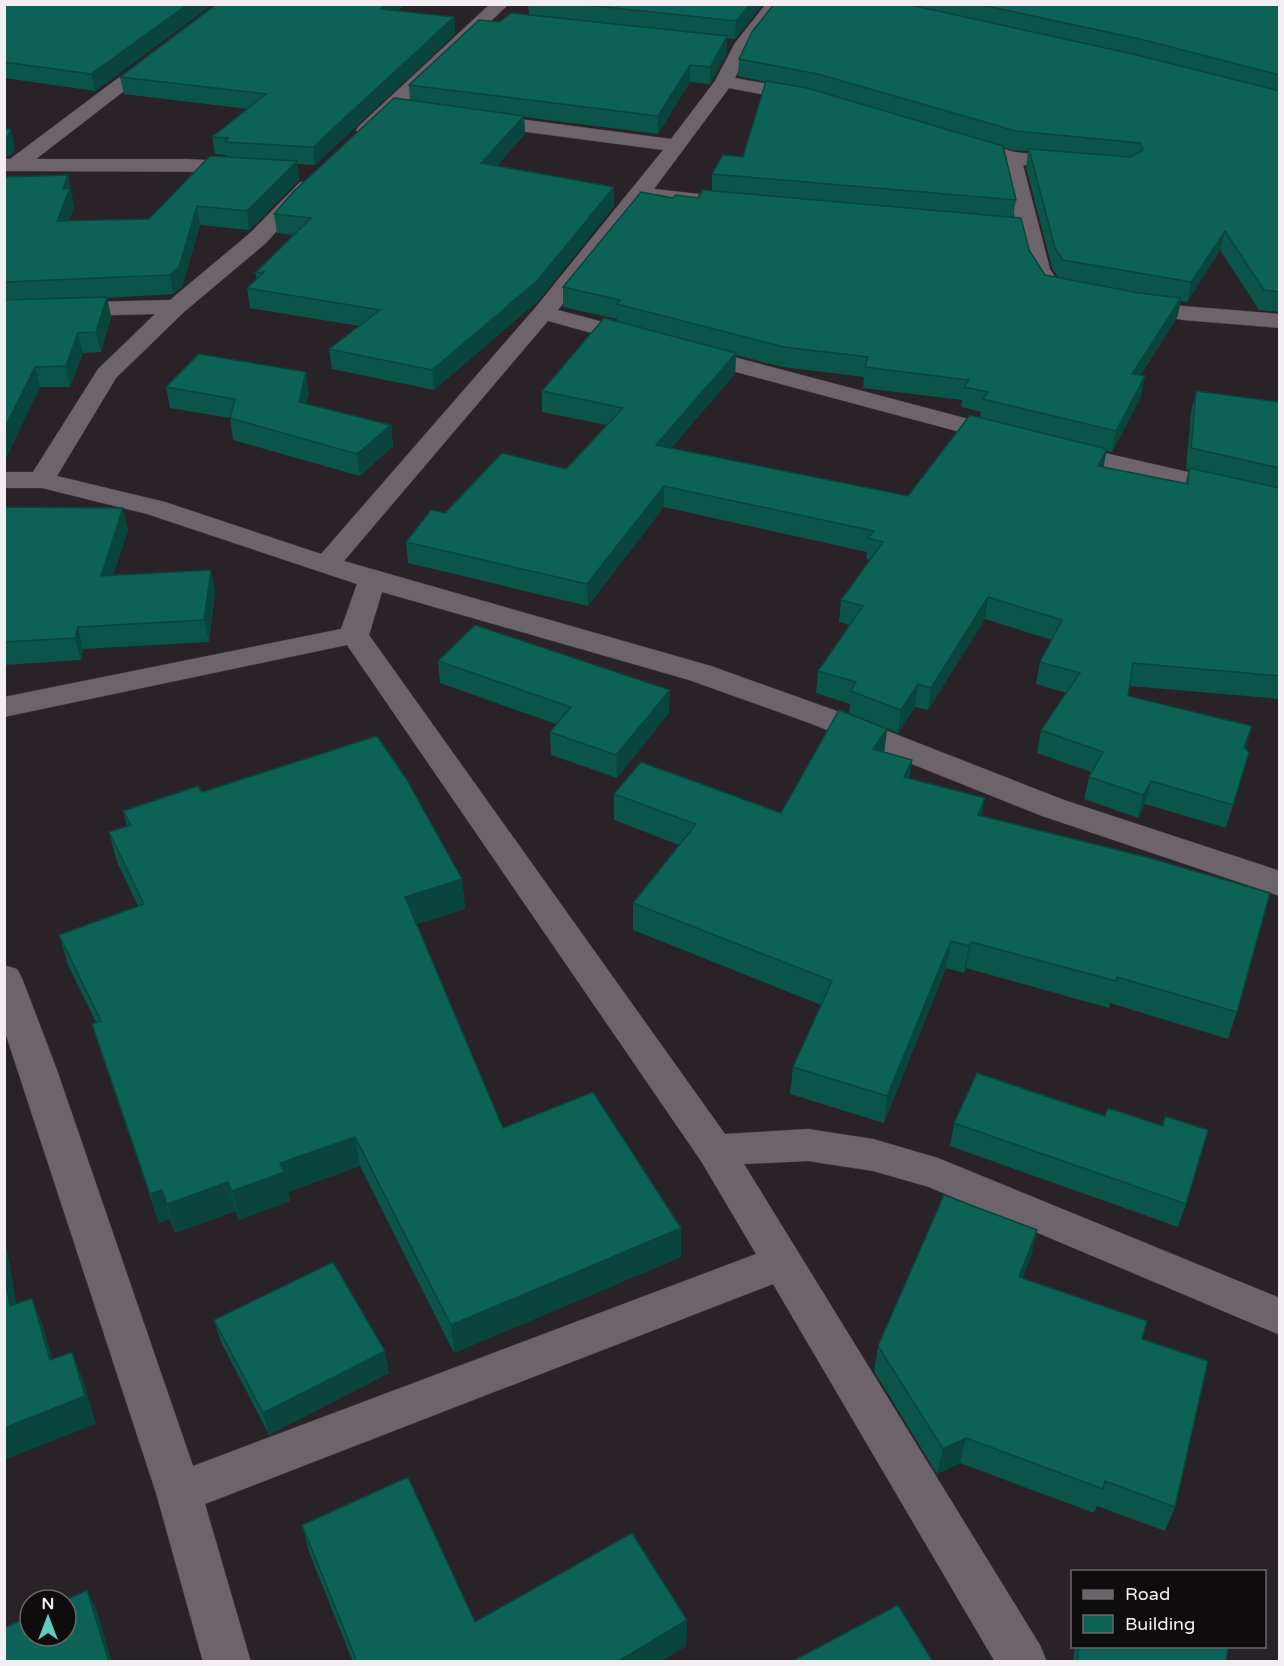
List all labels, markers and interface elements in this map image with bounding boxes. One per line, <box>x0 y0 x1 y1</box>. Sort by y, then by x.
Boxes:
legend <box>1071 1570 1266 1648</box>
text: Road <box>1125 1583 1170 1605</box>
north arrow <box>18 1588 78 1648</box>
text: N <box>42 1594 54 1614</box>
text: Building <box>1125 1613 1195 1635</box>

